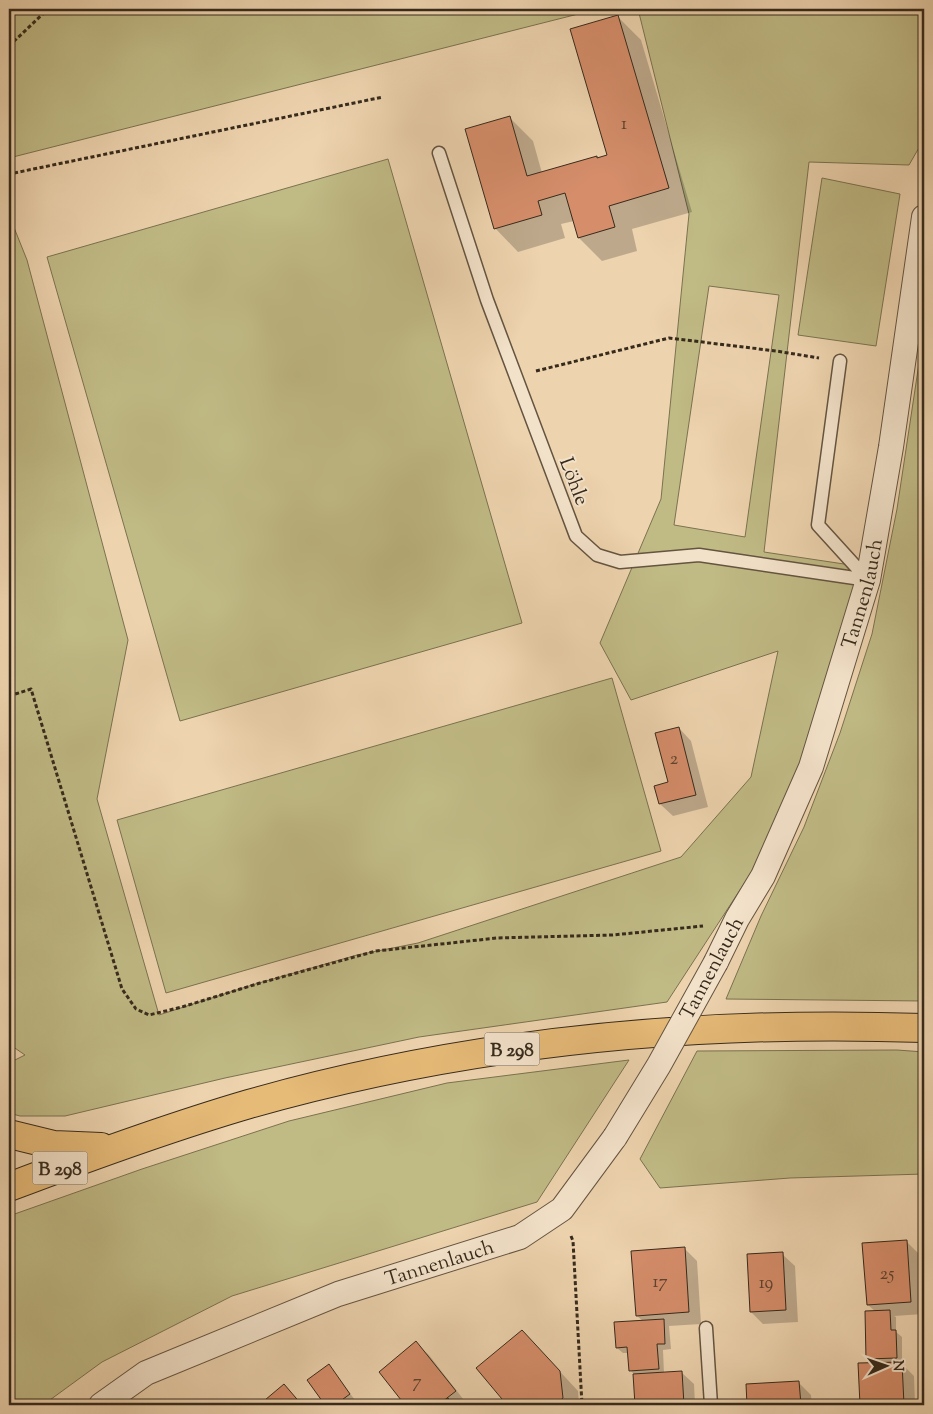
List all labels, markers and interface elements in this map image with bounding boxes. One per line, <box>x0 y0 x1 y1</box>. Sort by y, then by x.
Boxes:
house number: 1 <box>621 112 627 138</box>
street label: Löhle <box>550 454 595 510</box>
street label: Tannenlauch <box>836 537 892 653</box>
house number: 2 <box>670 747 679 773</box>
street label: Tannenlauch <box>674 912 753 1026</box>
road number: B 298 <box>484 1032 540 1066</box>
road number: B 298 <box>32 1152 88 1184</box>
street label: Tannenlauch <box>382 1234 499 1295</box>
house number: 25 <box>880 1262 894 1288</box>
house number: 17 <box>652 1270 668 1296</box>
house number: 19 <box>759 1271 774 1297</box>
north arrow <box>860 1342 910 1392</box>
text: N <box>887 1360 907 1372</box>
house number: 7 <box>412 1370 422 1396</box>

